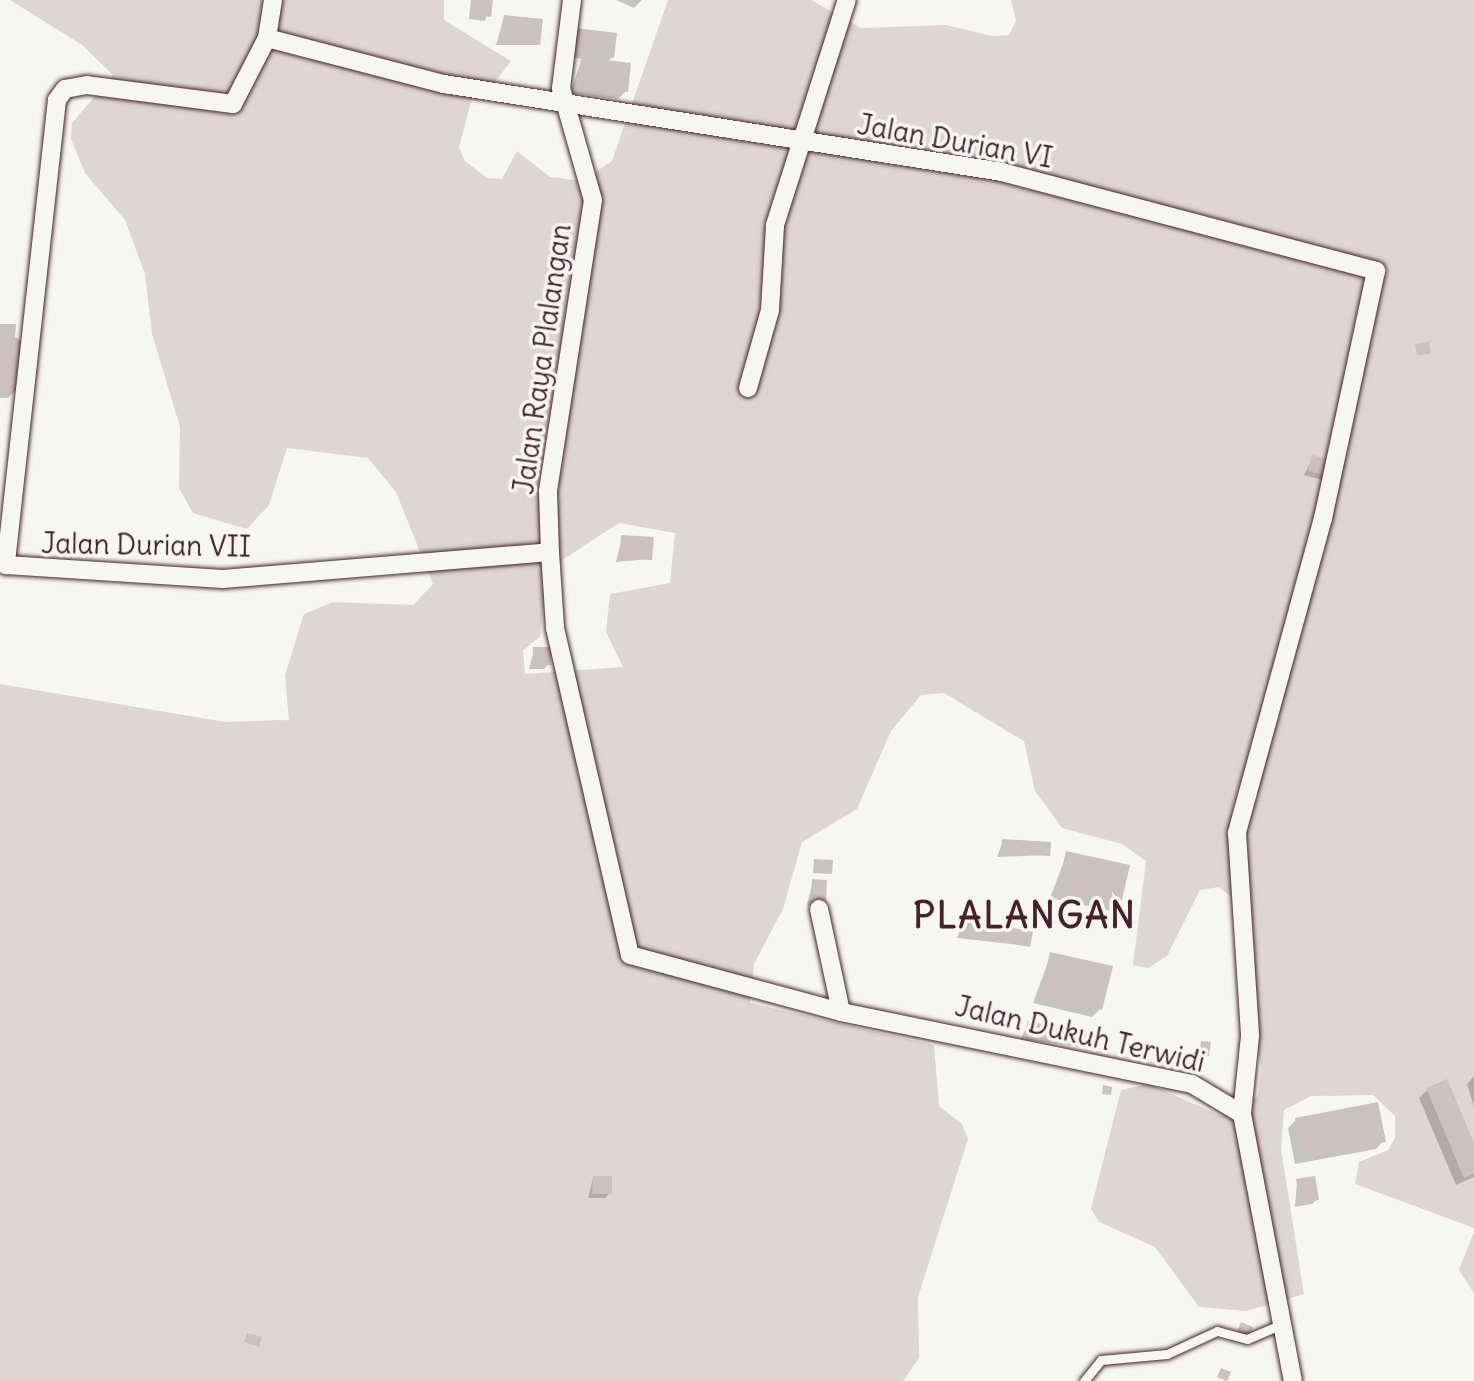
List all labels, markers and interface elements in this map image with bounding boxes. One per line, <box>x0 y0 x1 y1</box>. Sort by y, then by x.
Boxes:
street label: Jalan Durian VI <box>855 107 1055 175</box>
street label: Jalan Raya Plalangan <box>506 222 578 496</box>
street label: Jalan Durian VII <box>41 526 251 564</box>
district label: PLALANGAN <box>913 894 1137 938</box>
street label: Jalan Dukuh Terwidi <box>952 989 1208 1079</box>

